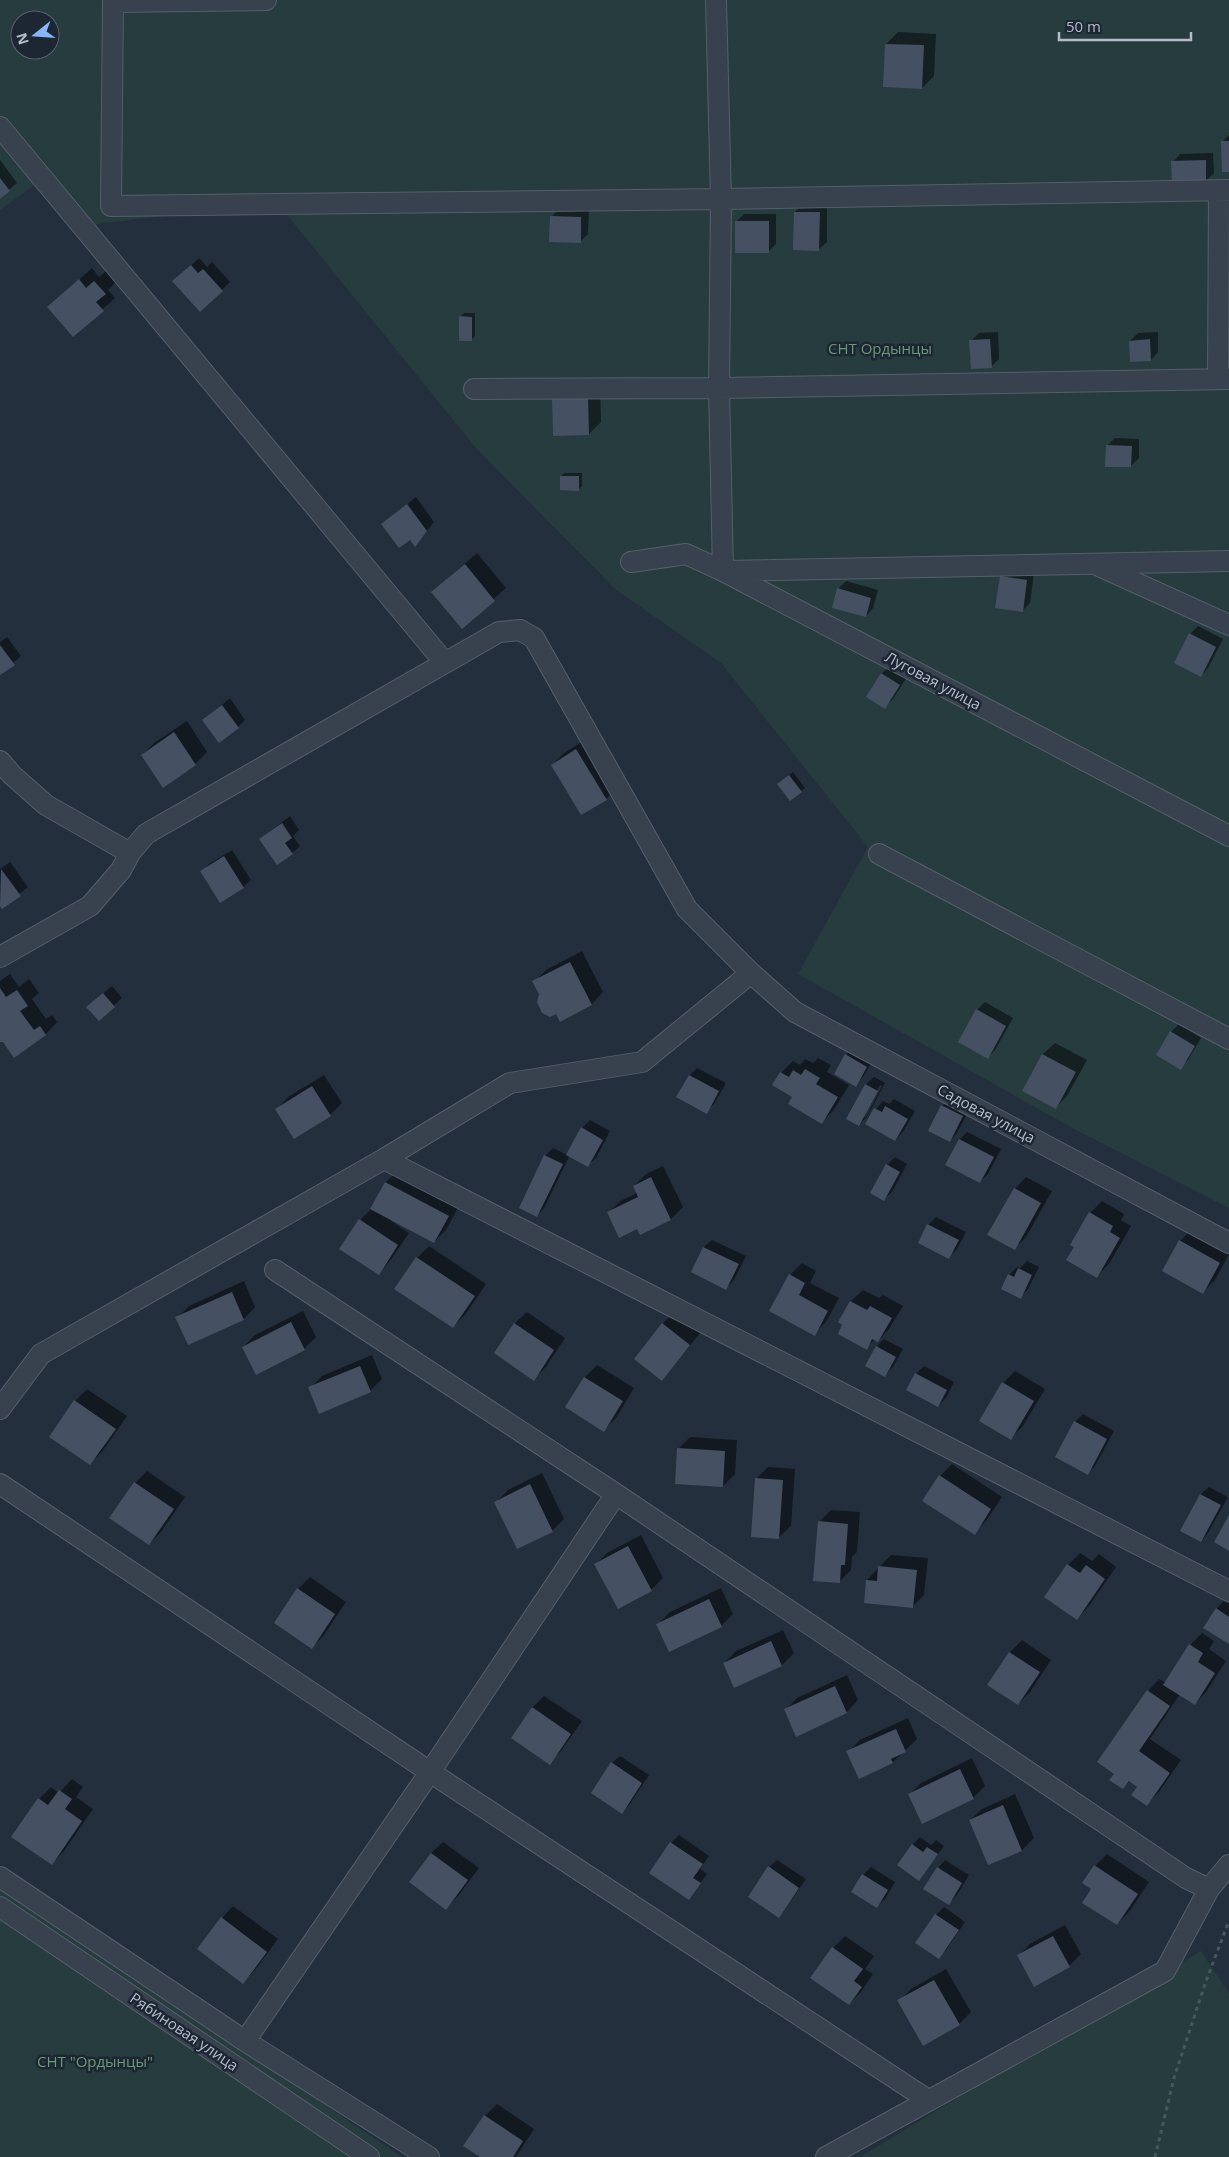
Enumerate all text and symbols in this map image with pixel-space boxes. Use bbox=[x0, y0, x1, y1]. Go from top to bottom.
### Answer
north arrow bbox=[10, 10, 60, 60]
scale bar bbox=[1059, 10, 1192, 42]
text: 50 m bbox=[1066, 16, 1101, 36]
text: N bbox=[11, 31, 33, 47]
park label: СНТ Ордынцы bbox=[828, 338, 932, 358]
street label: Луговая улица bbox=[882, 646, 985, 714]
street label: Садовая улица bbox=[934, 1079, 1039, 1147]
street label: Рябиновая улица bbox=[126, 1987, 243, 2075]
park label: СНТ "Ордынцы" bbox=[37, 2051, 153, 2071]

